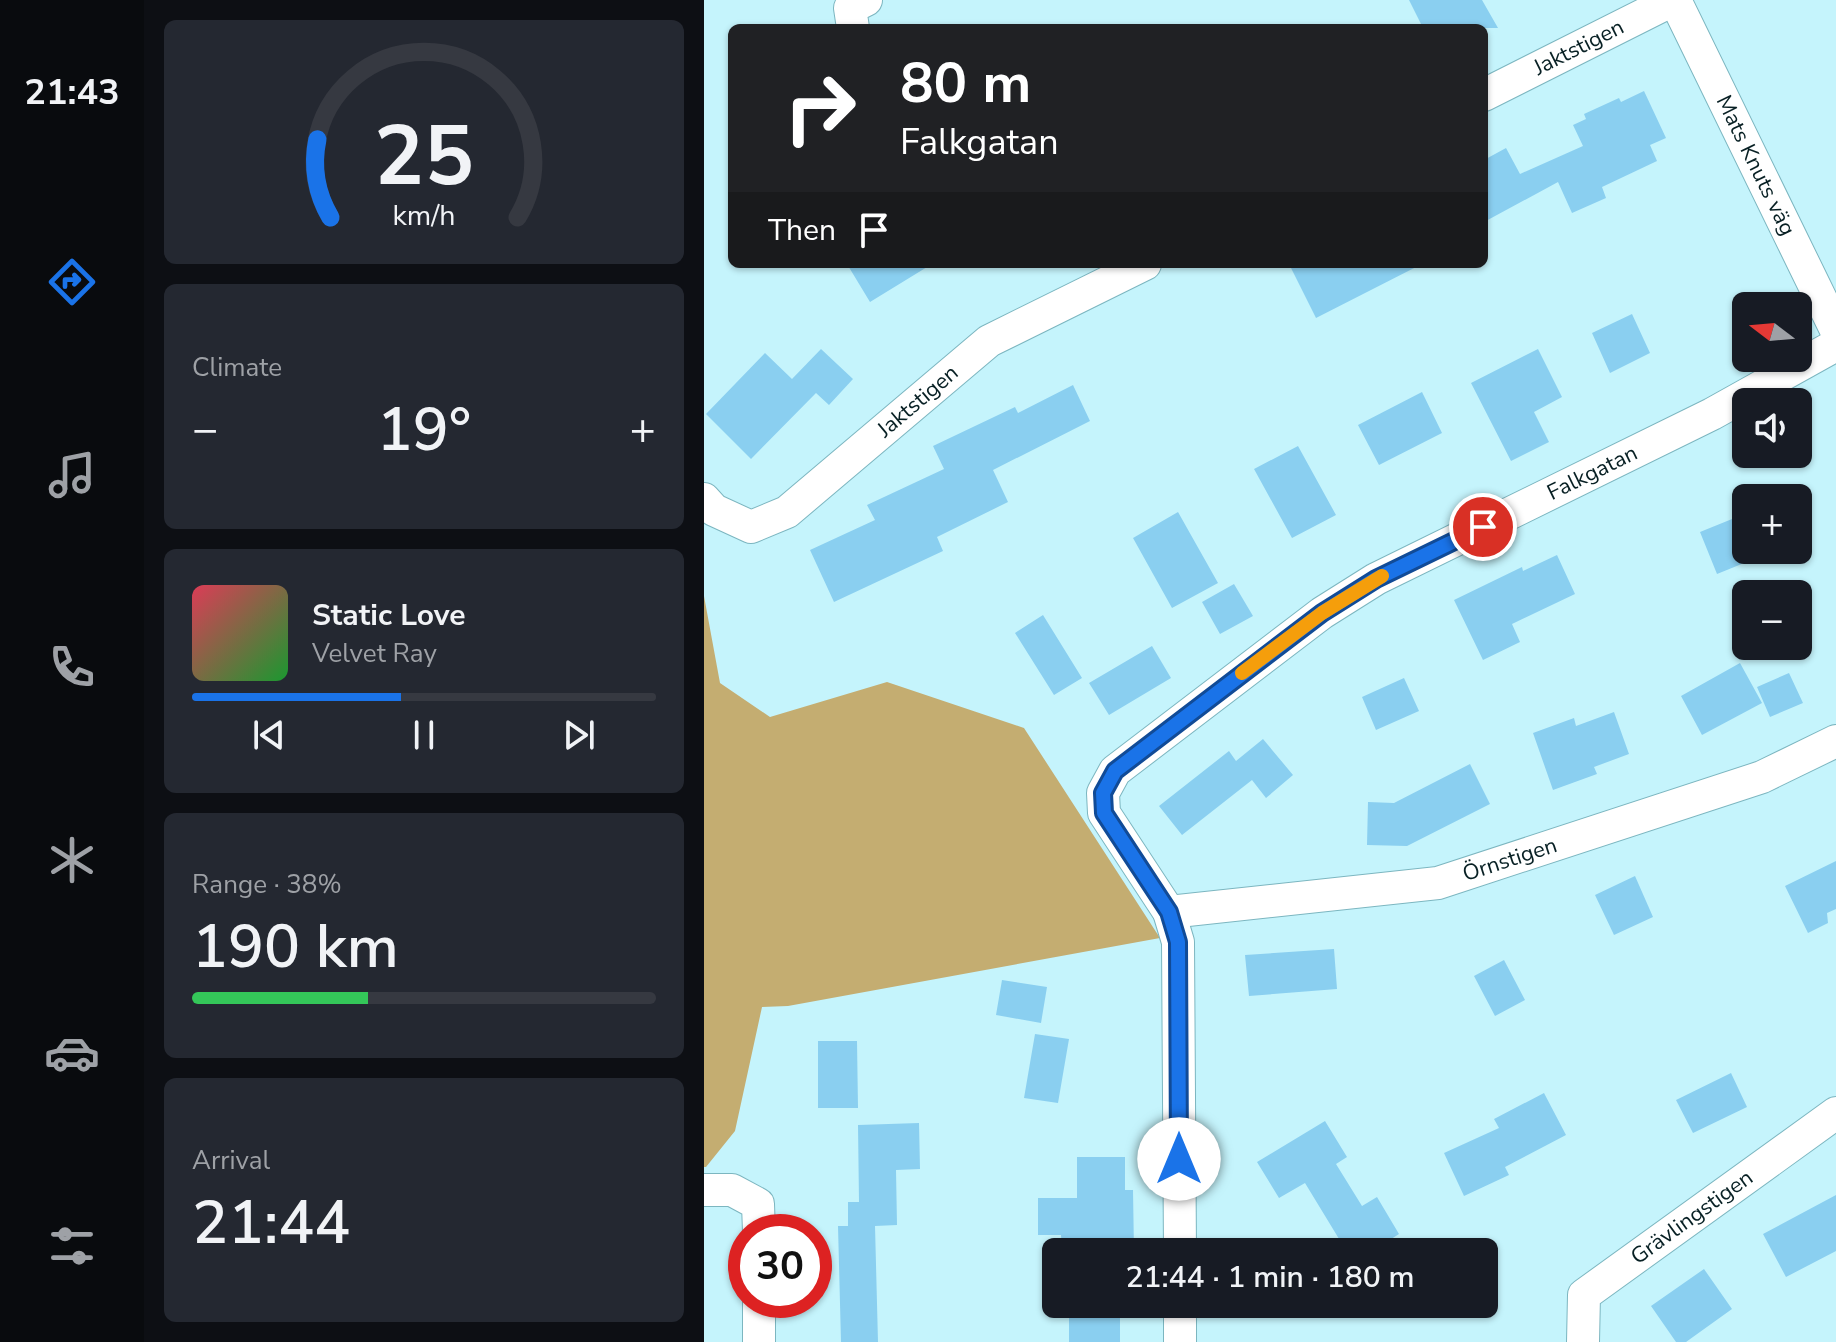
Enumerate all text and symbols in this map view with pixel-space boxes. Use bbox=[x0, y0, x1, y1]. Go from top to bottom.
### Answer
street label: Jaktstigen bbox=[1527, 12, 1629, 83]
text: 80 m bbox=[900, 45, 1031, 122]
icon: right bbox=[768, 56, 872, 160]
text: 21:43 bbox=[24, 68, 120, 117]
street label: Mats Knuts väg bbox=[1709, 90, 1803, 241]
text: 25 bbox=[374, 100, 474, 213]
text: Falkgatan bbox=[900, 118, 1059, 167]
text: km/h bbox=[393, 196, 455, 235]
icon: arrive bbox=[852, 208, 896, 252]
text: Then bbox=[768, 210, 836, 251]
icon: directions bbox=[44, 254, 100, 310]
north arrow bbox=[1732, 292, 1812, 372]
map controls bbox=[1732, 292, 1812, 660]
text: Climate bbox=[192, 350, 282, 385]
street label: Jaktstigen bbox=[870, 358, 965, 445]
button: sound bbox=[1732, 388, 1812, 468]
text: 19° bbox=[377, 389, 471, 471]
text: − bbox=[192, 400, 218, 460]
text: + bbox=[630, 400, 656, 460]
street label: Falkgatan bbox=[1542, 438, 1642, 508]
icon: music bbox=[44, 447, 100, 503]
button: + bbox=[1732, 484, 1812, 564]
pin bbox=[1449, 493, 1517, 561]
icon: arrive bbox=[1461, 505, 1505, 549]
button: − bbox=[1732, 580, 1812, 660]
text: Static Love bbox=[312, 595, 466, 636]
text: Velvet Ray bbox=[312, 636, 437, 671]
icon: phone bbox=[44, 639, 100, 695]
icon: previous bbox=[247, 713, 291, 757]
icon: pause bbox=[402, 713, 446, 757]
icon: next bbox=[557, 713, 601, 757]
street label: Örnstigen bbox=[1459, 830, 1561, 889]
icon: climate bbox=[44, 832, 100, 888]
text: Range · 38% bbox=[192, 867, 342, 902]
text: 190 km bbox=[192, 906, 399, 988]
icon: car bbox=[44, 1025, 100, 1081]
position arrow bbox=[1137, 1117, 1221, 1201]
text: Arrival bbox=[192, 1143, 270, 1178]
street label: Grävlingstigen bbox=[1625, 1163, 1759, 1271]
text: 21:44 bbox=[192, 1182, 350, 1264]
speed limit sign: 30 bbox=[728, 1214, 832, 1318]
icon: filters bbox=[44, 1218, 100, 1274]
text: 21:44 · 1 min · 180 m bbox=[1125, 1257, 1415, 1298]

